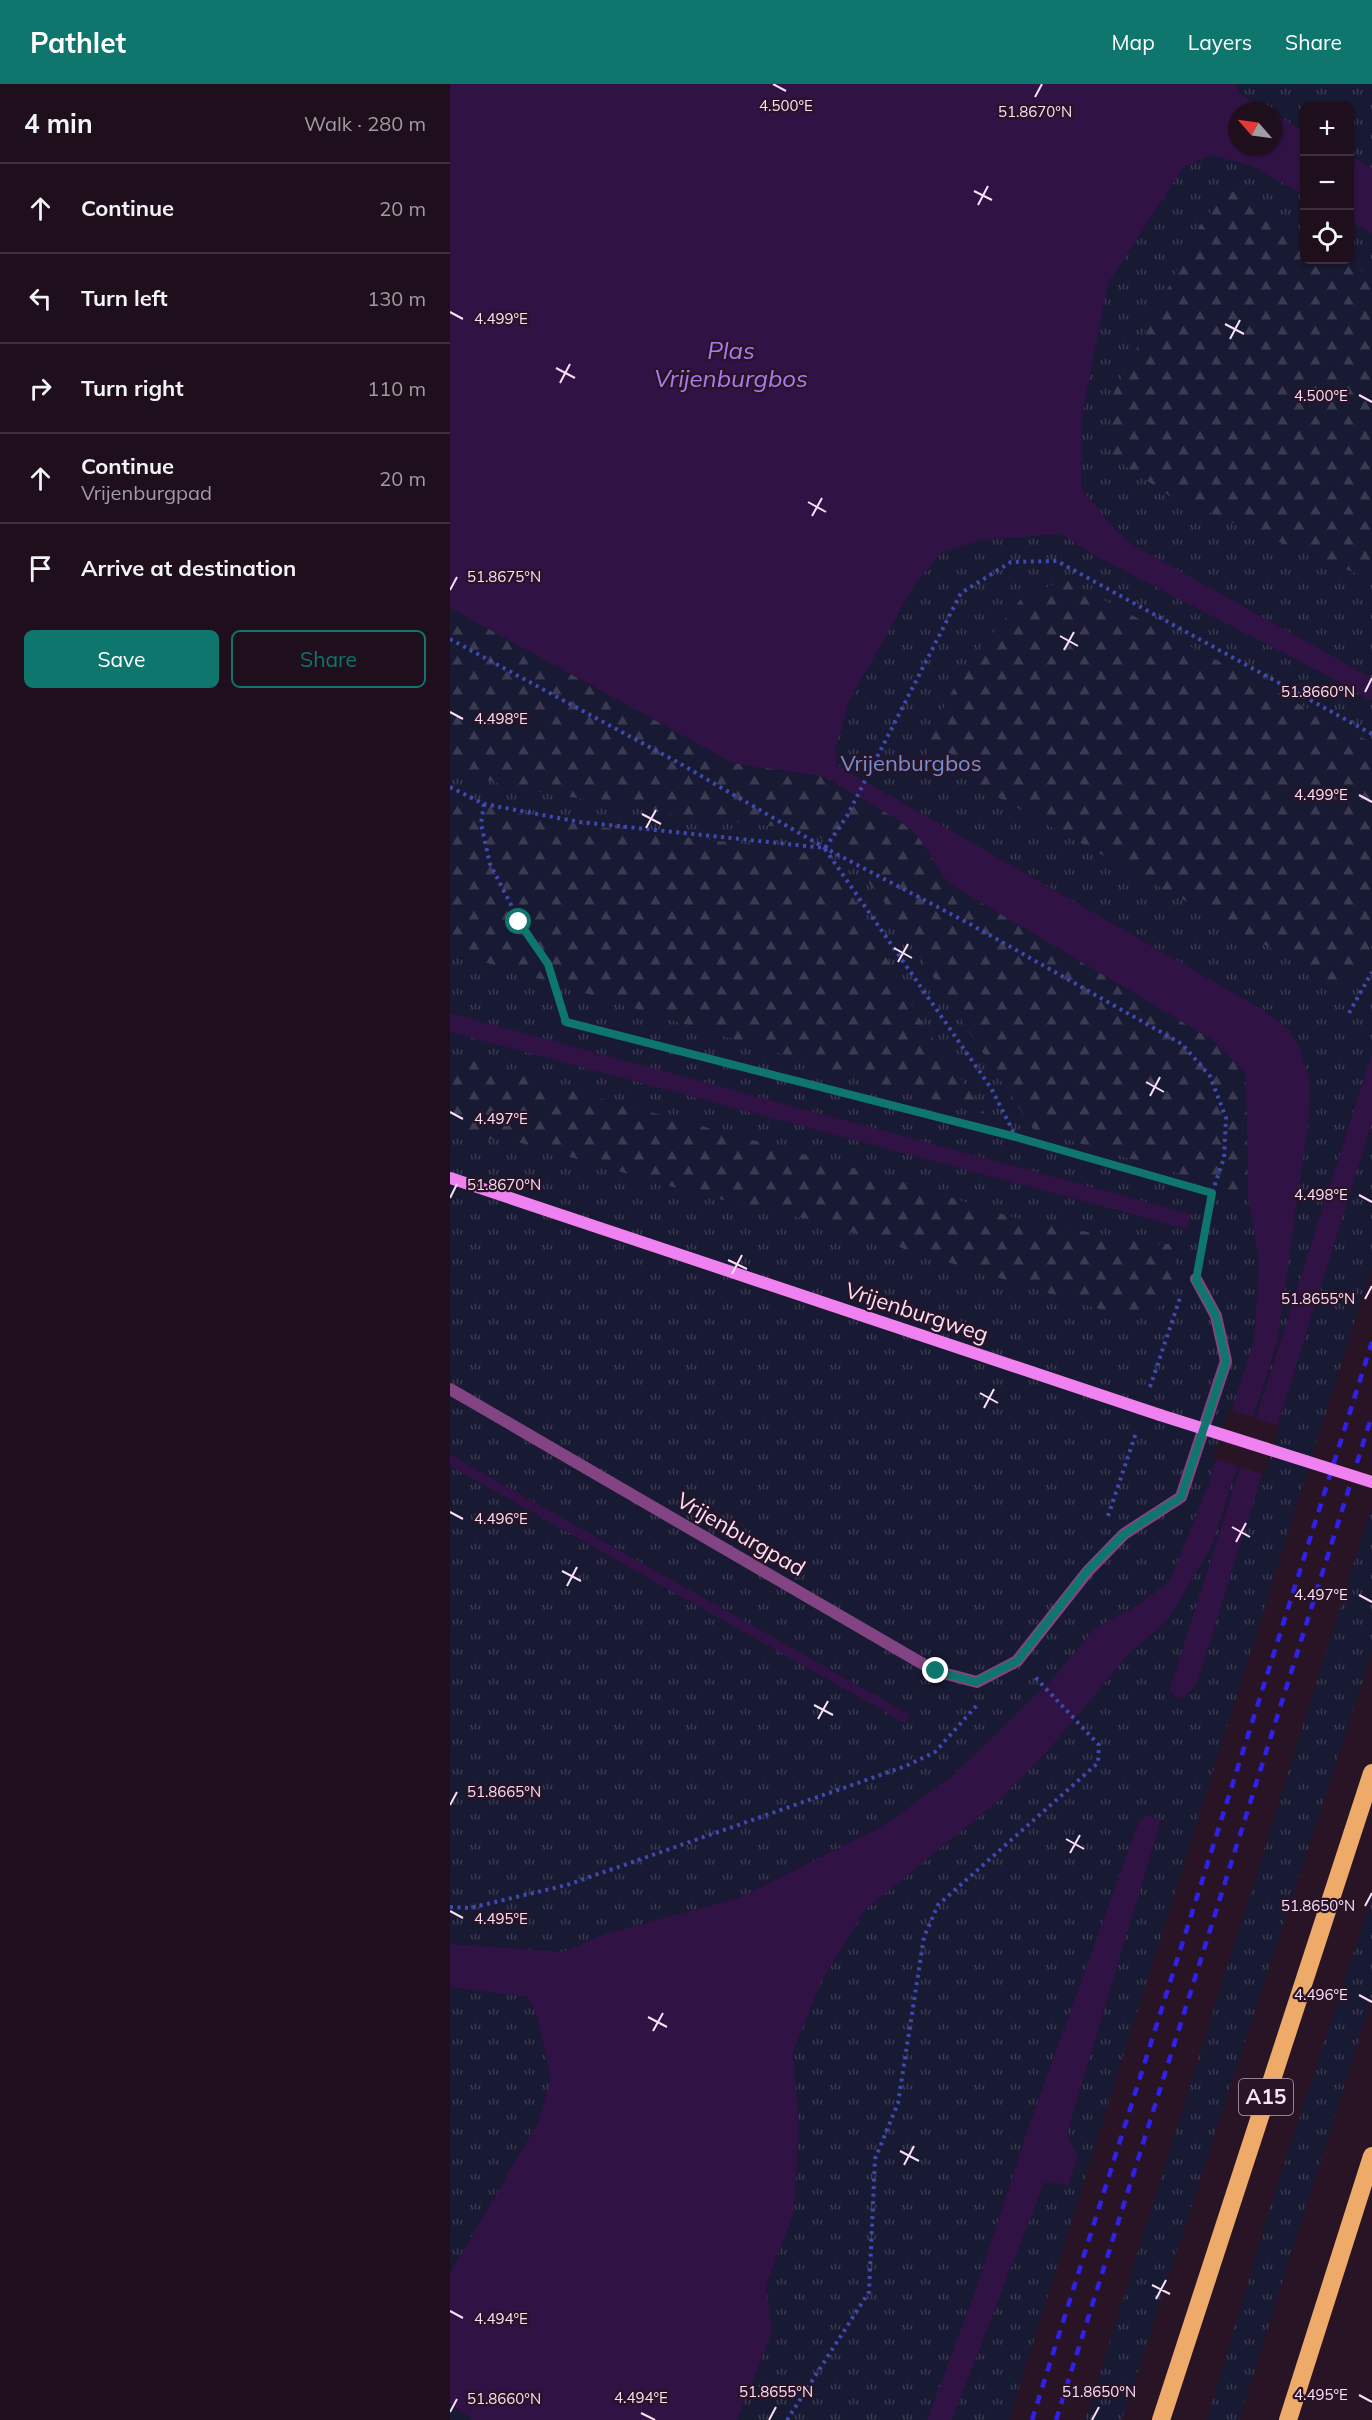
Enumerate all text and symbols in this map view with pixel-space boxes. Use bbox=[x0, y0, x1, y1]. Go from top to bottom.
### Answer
text: Pathlet bbox=[30, 25, 126, 60]
text: Map bbox=[1112, 29, 1155, 55]
text: Layers bbox=[1188, 29, 1252, 55]
text: Share bbox=[1285, 29, 1342, 55]
text: 4.500°E bbox=[759, 96, 813, 115]
text: 51.8670°N bbox=[998, 102, 1072, 121]
north arrow bbox=[1228, 102, 1282, 156]
map controls bbox=[1300, 102, 1354, 264]
button: + bbox=[1300, 102, 1354, 156]
text: 4 min bbox=[24, 107, 93, 140]
text: Walk · 280 m bbox=[304, 111, 426, 136]
button: − bbox=[1300, 156, 1354, 210]
icon: ahead bbox=[24, 192, 57, 225]
text: Continue bbox=[81, 194, 174, 222]
text: 20 m bbox=[379, 196, 426, 221]
button: locate bbox=[1300, 210, 1354, 264]
icon: left bbox=[24, 282, 57, 315]
text: Turn left bbox=[81, 284, 168, 312]
text: 130 m bbox=[367, 286, 426, 311]
text: 4.499°E bbox=[474, 309, 528, 328]
water label: Plas Vrijenburgbos bbox=[654, 335, 808, 393]
icon: right bbox=[24, 372, 57, 405]
text: Turn right bbox=[81, 374, 184, 402]
text: 110 m bbox=[367, 376, 426, 401]
text: 4.500°E bbox=[1294, 386, 1348, 405]
text: Continue bbox=[81, 452, 174, 480]
icon: ahead bbox=[24, 462, 57, 495]
text: 20 m bbox=[379, 466, 426, 491]
text: Vrijenburgpad bbox=[81, 480, 212, 505]
icon: arrive bbox=[24, 552, 57, 585]
text: Arrive at destination bbox=[81, 554, 296, 582]
text: 51.8675°N bbox=[467, 567, 541, 586]
button: Save bbox=[24, 630, 219, 688]
button: Share bbox=[231, 630, 426, 688]
text: 51.8660°N bbox=[1281, 682, 1355, 701]
text: 4.498°E bbox=[474, 709, 528, 728]
park label: Vrijenburgbos bbox=[840, 749, 982, 777]
text: 4.499°E bbox=[1294, 785, 1348, 804]
route start bbox=[505, 908, 531, 934]
text: 4.497°E bbox=[474, 1109, 528, 1128]
text: 51.8670°N bbox=[467, 1175, 541, 1194]
text: 4.498°E bbox=[1294, 1185, 1348, 1204]
street label: Vrijenburgweg bbox=[842, 1276, 992, 1348]
text: 51.8655°N bbox=[1281, 1289, 1355, 1308]
street label: Vrijenburgpad bbox=[672, 1486, 810, 1582]
text: 4.496°E bbox=[474, 1509, 528, 1528]
text: 4.497°E bbox=[1294, 1585, 1348, 1604]
route end bbox=[922, 1657, 948, 1683]
text: 51.8665°N bbox=[467, 1782, 541, 1801]
text: 51.8650°N bbox=[1281, 1896, 1355, 1915]
text: 4.495°E bbox=[474, 1909, 528, 1928]
text: 4.496°E bbox=[1294, 1985, 1348, 2004]
road number: A15 bbox=[1239, 2079, 1293, 2115]
text: 4.494°E bbox=[474, 2309, 528, 2328]
text: 51.8655°N bbox=[739, 2382, 813, 2401]
text: 51.8650°N bbox=[1062, 2382, 1136, 2401]
text: 4.495°E bbox=[1294, 2385, 1348, 2404]
text: 4.494°E bbox=[614, 2388, 668, 2407]
text: 51.8660°N bbox=[467, 2389, 541, 2408]

